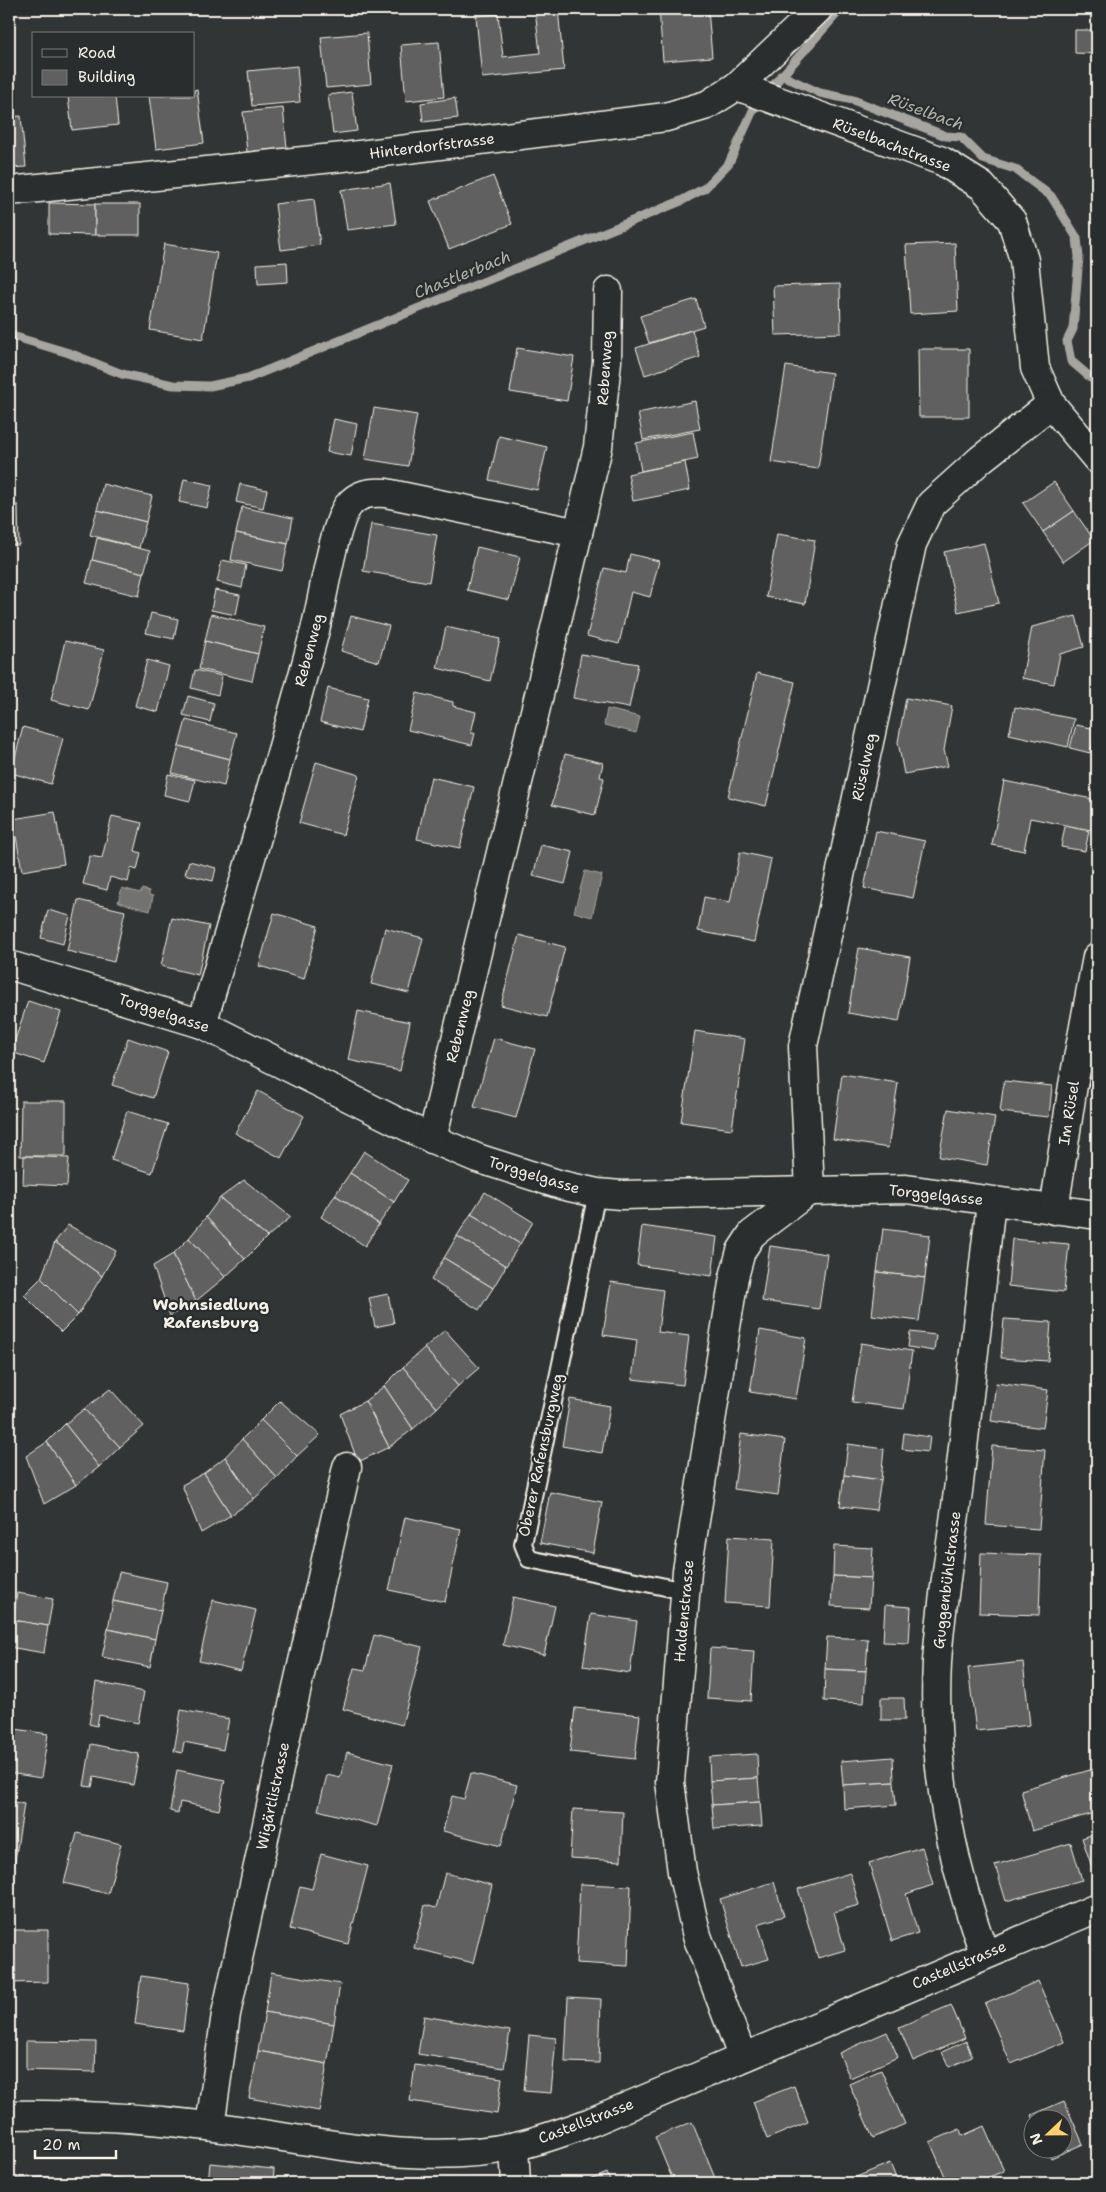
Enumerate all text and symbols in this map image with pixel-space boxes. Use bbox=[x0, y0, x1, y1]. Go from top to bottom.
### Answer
legend bbox=[32, 32, 195, 98]
text: Road bbox=[78, 43, 116, 63]
text: Building bbox=[78, 67, 135, 87]
water label: Rüselbach bbox=[885, 88, 967, 135]
street label: Rüselbachstrasse bbox=[830, 113, 954, 177]
street label: Hinterdorfstrasse bbox=[368, 128, 496, 164]
water label: Chastlerbach bbox=[411, 246, 514, 303]
street label: Rebenweg bbox=[592, 330, 618, 406]
street label: Rebenweg bbox=[290, 611, 328, 689]
street label: Rüselweg bbox=[847, 731, 881, 803]
street label: Rebenweg bbox=[441, 987, 479, 1065]
street label: Torggelgasse bbox=[116, 989, 212, 1037]
street label: Im Rüsel bbox=[1054, 1079, 1084, 1147]
street label: Torggelgasse bbox=[486, 1152, 582, 1198]
street label: Torggelgasse bbox=[888, 1180, 984, 1210]
district label: Wohnsiedlung Rafensburg bbox=[153, 1294, 269, 1333]
street label: Oberer Rafensburgweg bbox=[514, 1372, 568, 1538]
street label: Guggenbühlstrasse bbox=[929, 1510, 965, 1650]
street label: Haldenstrasse bbox=[670, 1559, 698, 1663]
street label: Wigärtlistrasse bbox=[252, 1740, 294, 1852]
street label: Castellstrasse bbox=[909, 1936, 1009, 1994]
street label: Castellstrasse bbox=[535, 2094, 637, 2148]
north arrow bbox=[1024, 2110, 1074, 2160]
scale bar bbox=[35, 2127, 116, 2159]
text: N bbox=[1026, 2130, 1046, 2147]
text: 20 m bbox=[42, 2135, 81, 2155]

